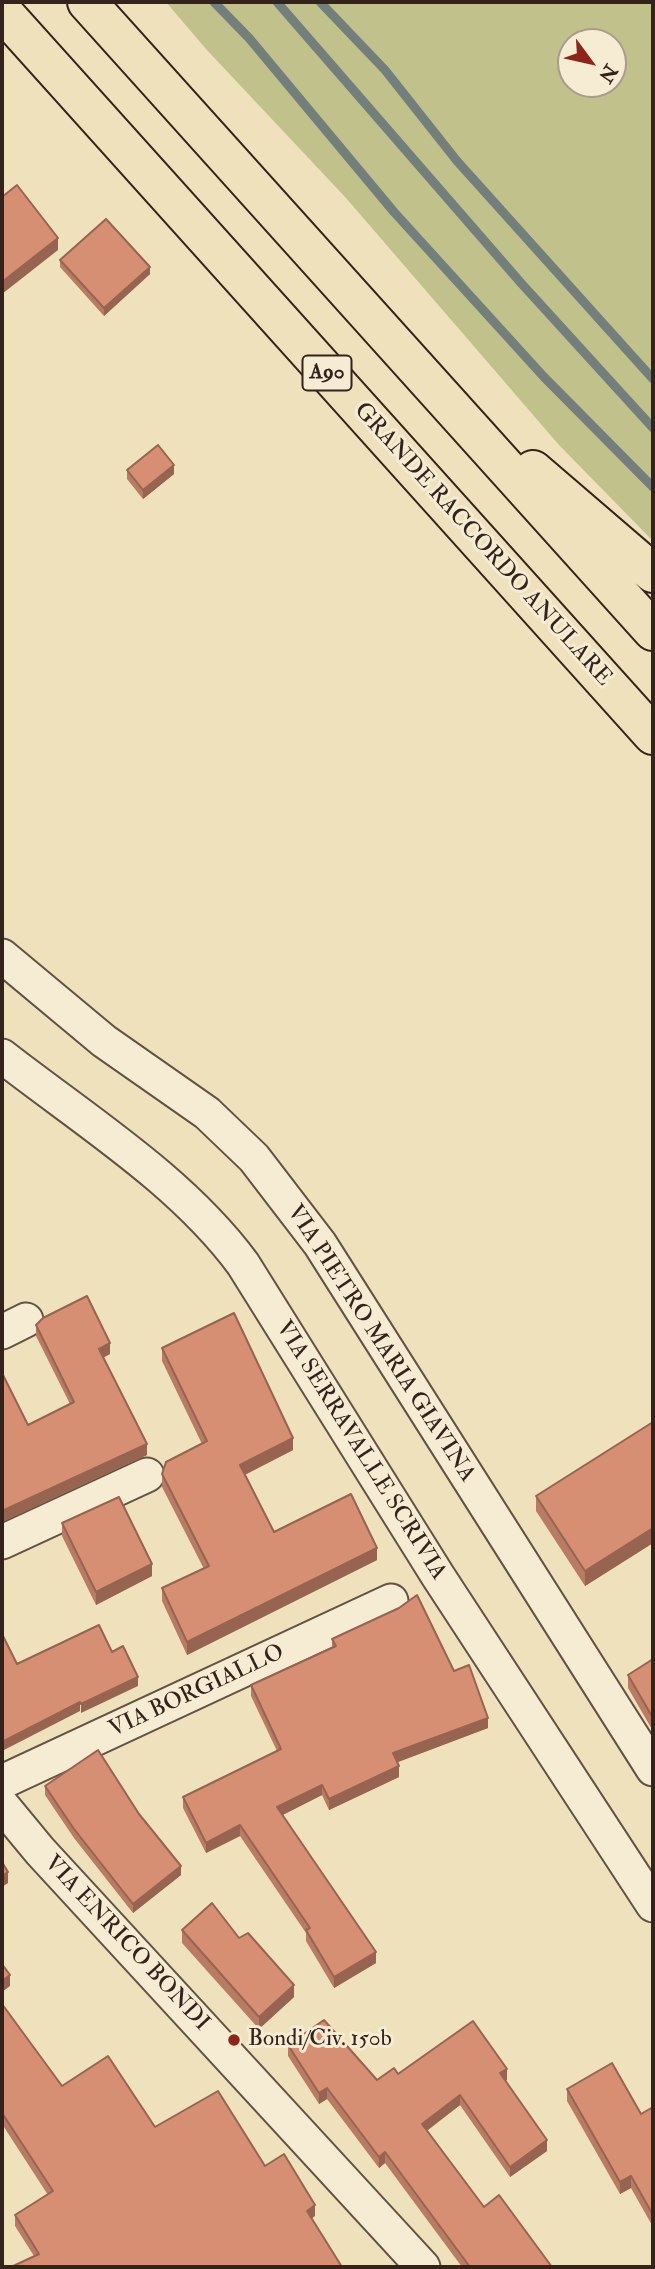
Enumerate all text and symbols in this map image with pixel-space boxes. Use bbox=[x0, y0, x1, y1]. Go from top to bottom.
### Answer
north arrow bbox=[557, 28, 627, 98]
text: N bbox=[593, 60, 623, 87]
road number: A90 bbox=[302, 356, 352, 390]
street label: GRANDE RACCORDO ANULARE bbox=[347, 398, 617, 692]
street label: VIA PIETRO MARIA GIAVINA bbox=[280, 1200, 480, 1488]
street label: VIA SERRAVALLE SCRIVIA bbox=[269, 1316, 451, 1586]
street label: VIA BORGIALLO bbox=[105, 1639, 289, 1745]
street label: VIA ENRICO BONDI bbox=[38, 1851, 214, 2037]
place label: Bondi/Civ. 150b bbox=[248, 2026, 392, 2054]
marker: Bondi/Civ. 150b bbox=[226, 2032, 242, 2048]

